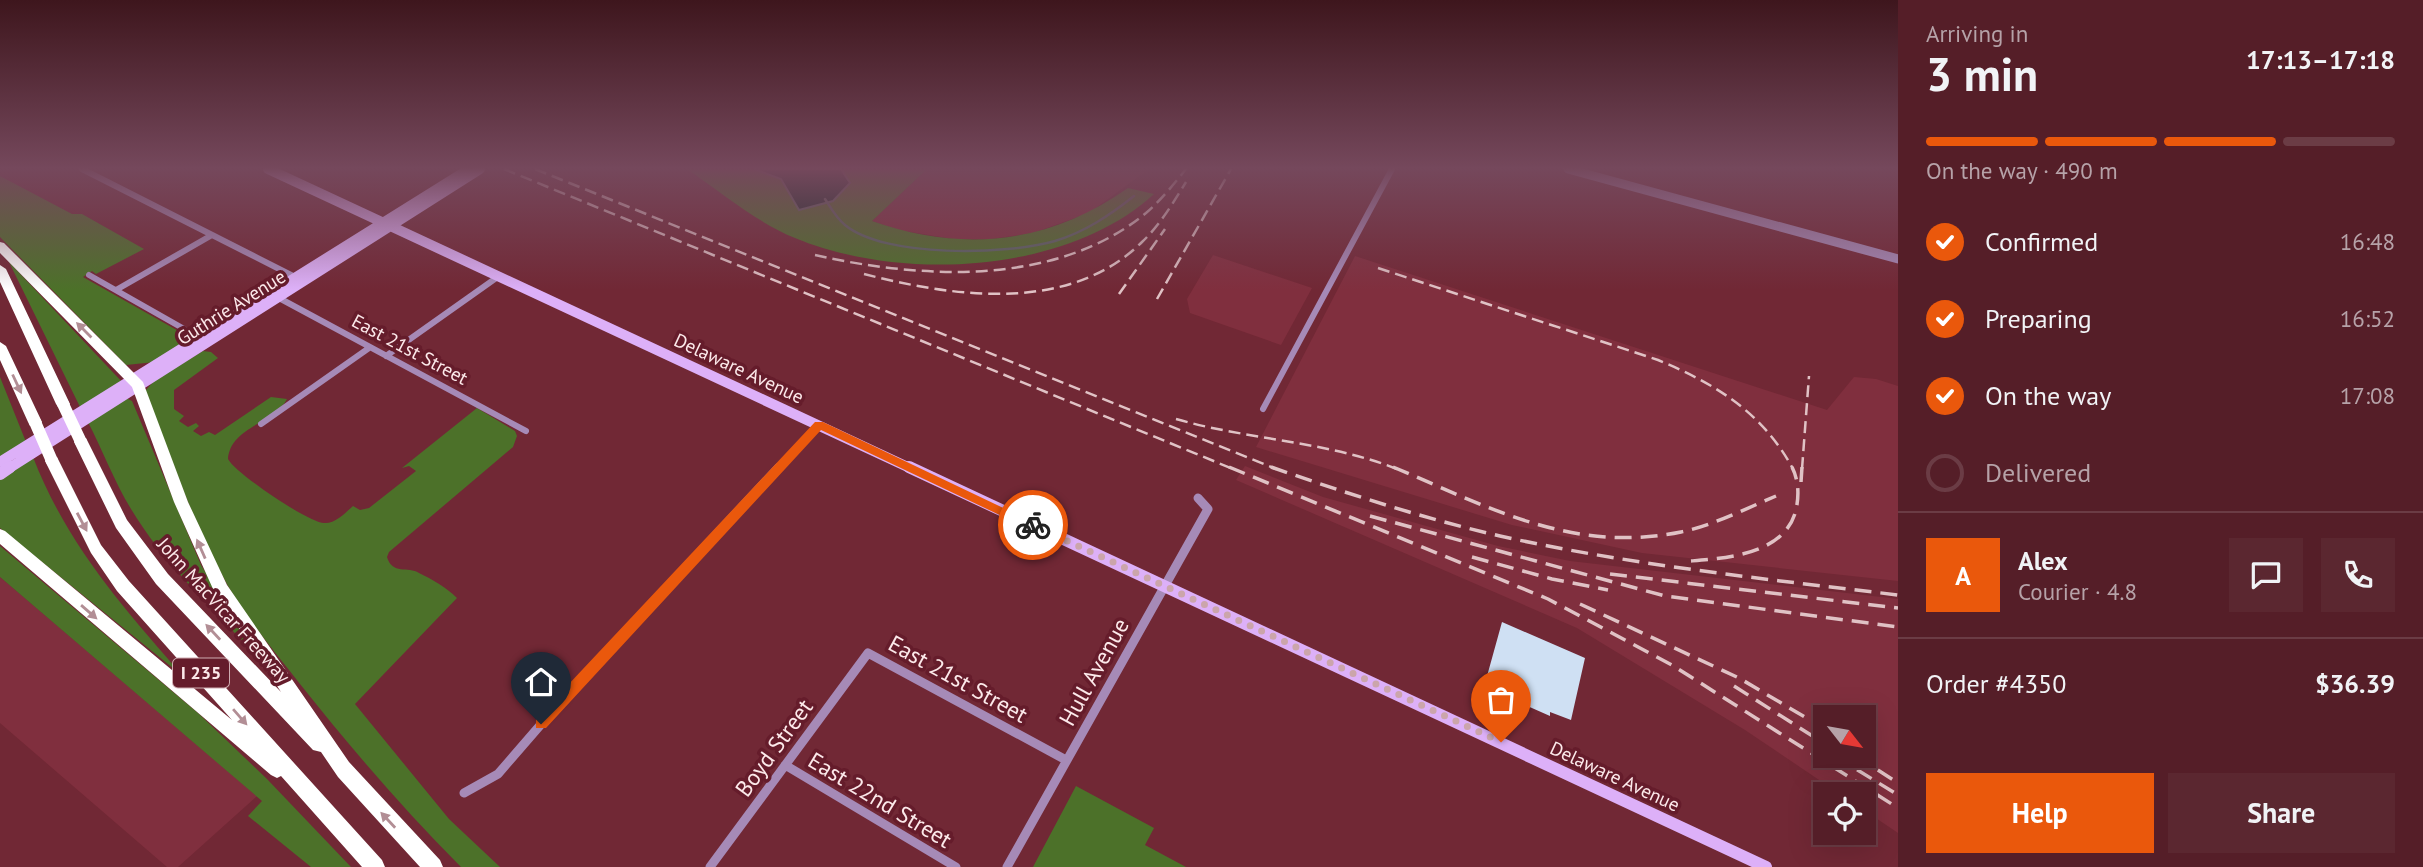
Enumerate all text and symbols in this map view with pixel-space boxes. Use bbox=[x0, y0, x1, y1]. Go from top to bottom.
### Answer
text: Arriving in bbox=[1926, 19, 2028, 48]
text: 17:13–17:18 bbox=[2246, 43, 2395, 76]
text: 3 min bbox=[1926, 44, 2038, 104]
text: On the way · 490 m bbox=[1926, 156, 2118, 185]
icon: check bbox=[1926, 223, 1964, 261]
text: Confirmed bbox=[1985, 225, 2098, 258]
text: 16:48 bbox=[2340, 227, 2395, 256]
street label: Guthrie Avenue bbox=[172, 264, 290, 350]
icon: check bbox=[1926, 300, 1964, 338]
text: Preparing bbox=[1985, 302, 2092, 335]
text: 16:52 bbox=[2340, 304, 2395, 333]
street label: East 21st Street bbox=[348, 308, 473, 390]
one-way arrow bbox=[76, 322, 93, 339]
street label: Delaware Avenue bbox=[670, 327, 808, 409]
one-way arrow bbox=[11, 374, 23, 394]
icon: check bbox=[1926, 377, 1964, 415]
text: On the way bbox=[1985, 379, 2111, 412]
text: 17:08 bbox=[2340, 381, 2395, 410]
text: Delivered bbox=[1985, 456, 2091, 489]
courier bbox=[998, 490, 1068, 560]
icon: bike bbox=[1014, 506, 1052, 544]
one-way arrow bbox=[76, 512, 88, 532]
street label: John MacVicar Freeway bbox=[152, 532, 296, 688]
button: chat bbox=[2229, 538, 2303, 612]
button: phone bbox=[2321, 538, 2395, 612]
one-way arrow bbox=[195, 539, 207, 559]
text: Alex bbox=[2018, 544, 2068, 577]
text: A bbox=[1955, 559, 1971, 592]
text: Courier · 4.8 bbox=[2018, 577, 2137, 606]
one-way arrow bbox=[80, 604, 98, 620]
street label: Hull Avenue bbox=[1052, 613, 1135, 731]
one-way arrow bbox=[205, 624, 222, 641]
street label: East 21st Street bbox=[884, 628, 1033, 729]
pin bbox=[511, 652, 571, 724]
road number: I 235 bbox=[173, 658, 229, 688]
icon: home bbox=[522, 663, 560, 701]
text: Order #4350 bbox=[1926, 667, 2066, 700]
text: $36.39 bbox=[2315, 667, 2395, 700]
pin bbox=[1471, 670, 1531, 742]
icon: bag bbox=[1482, 681, 1520, 719]
street label: Boyd Street bbox=[729, 693, 819, 802]
north arrow bbox=[1813, 705, 1876, 768]
map controls bbox=[1813, 705, 1876, 845]
one-way arrow bbox=[232, 709, 247, 726]
street label: Delaware Avenue bbox=[1546, 735, 1684, 817]
street label: East 22nd Street bbox=[803, 745, 957, 854]
button: Help bbox=[1926, 773, 2154, 853]
button: Share bbox=[2168, 773, 2395, 853]
button: locate bbox=[1813, 782, 1876, 845]
one-way arrow bbox=[380, 812, 396, 829]

